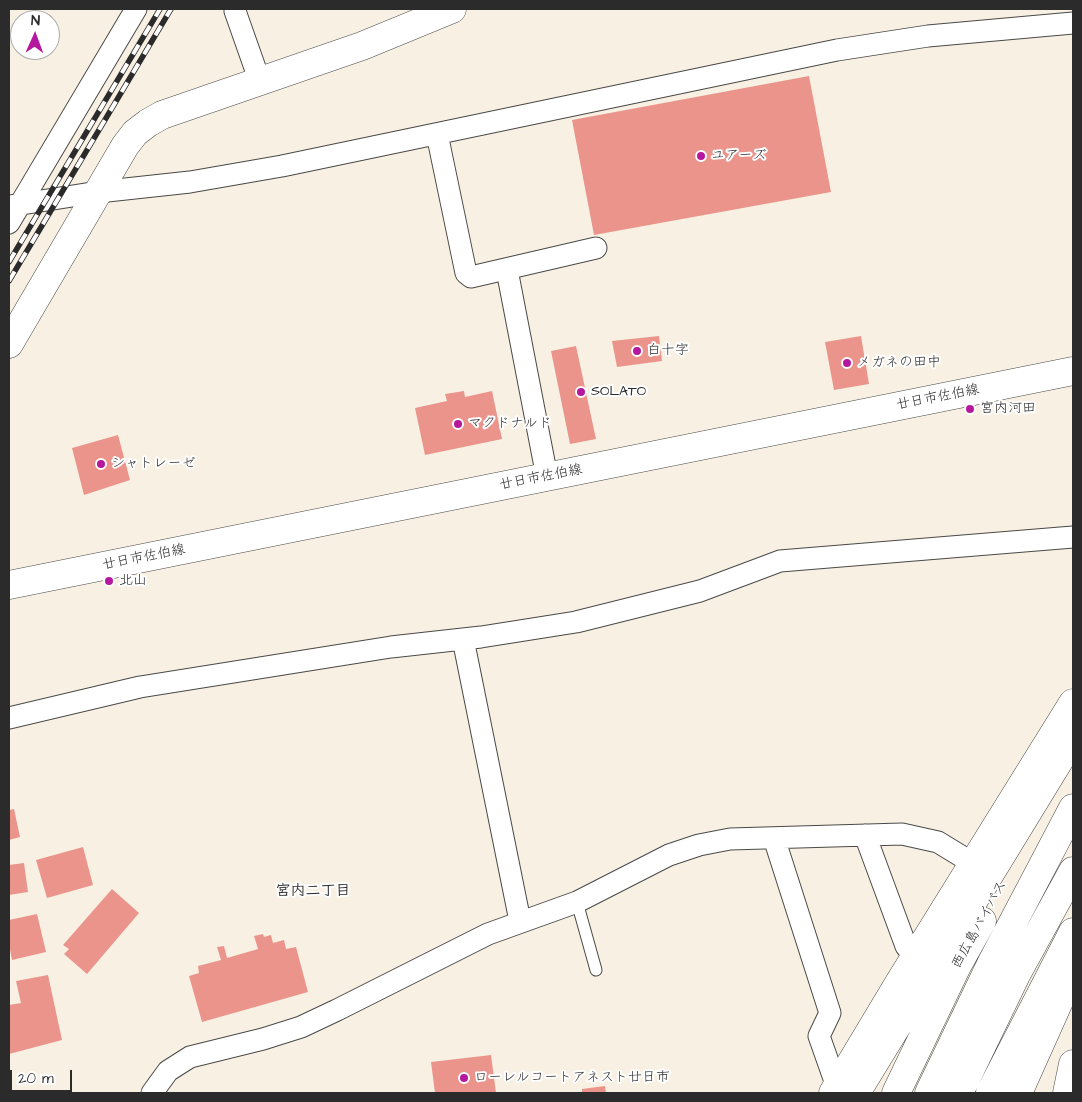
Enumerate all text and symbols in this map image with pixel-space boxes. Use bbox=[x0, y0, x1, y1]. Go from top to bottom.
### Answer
north arrow bbox=[10, 10, 60, 60]
text: N bbox=[31, 11, 40, 31]
place label: ユアーズ bbox=[711, 148, 766, 164]
marker: ユアーズ bbox=[695, 150, 707, 162]
place label: 白十字 bbox=[647, 343, 689, 359]
marker: 白十字 bbox=[631, 345, 643, 357]
place label: メガネの田中 bbox=[857, 355, 941, 371]
marker: メガネの田中 bbox=[841, 357, 853, 369]
street label: 廿日市佐伯線 bbox=[895, 382, 981, 414]
place label: SOLATO bbox=[591, 384, 646, 400]
marker: SOLATO bbox=[575, 386, 587, 398]
place label: 宮内河田 bbox=[980, 401, 1036, 417]
marker: 宮内河田 bbox=[964, 403, 976, 415]
place label: マクドナルド bbox=[468, 416, 552, 432]
marker: マクドナルド bbox=[452, 418, 464, 430]
place label: シャトレーゼ bbox=[111, 456, 196, 472]
marker: シャトレーゼ bbox=[95, 458, 107, 470]
street label: 廿日市佐伯線 bbox=[498, 462, 584, 494]
street label: 廿日市佐伯線 bbox=[101, 542, 187, 574]
place label: 北山 bbox=[119, 573, 147, 589]
marker: 北山 bbox=[103, 575, 115, 587]
street label: 西広島バイパス bbox=[949, 878, 1011, 972]
district label: 宮内二丁目 bbox=[276, 883, 350, 901]
scale bar bbox=[12, 1060, 75, 1092]
text: 20 m bbox=[18, 1068, 54, 1089]
place label: ローレルコートアネスト廿日市 bbox=[474, 1070, 670, 1086]
marker: ローレルコートアネスト廿日市 bbox=[458, 1072, 470, 1084]

